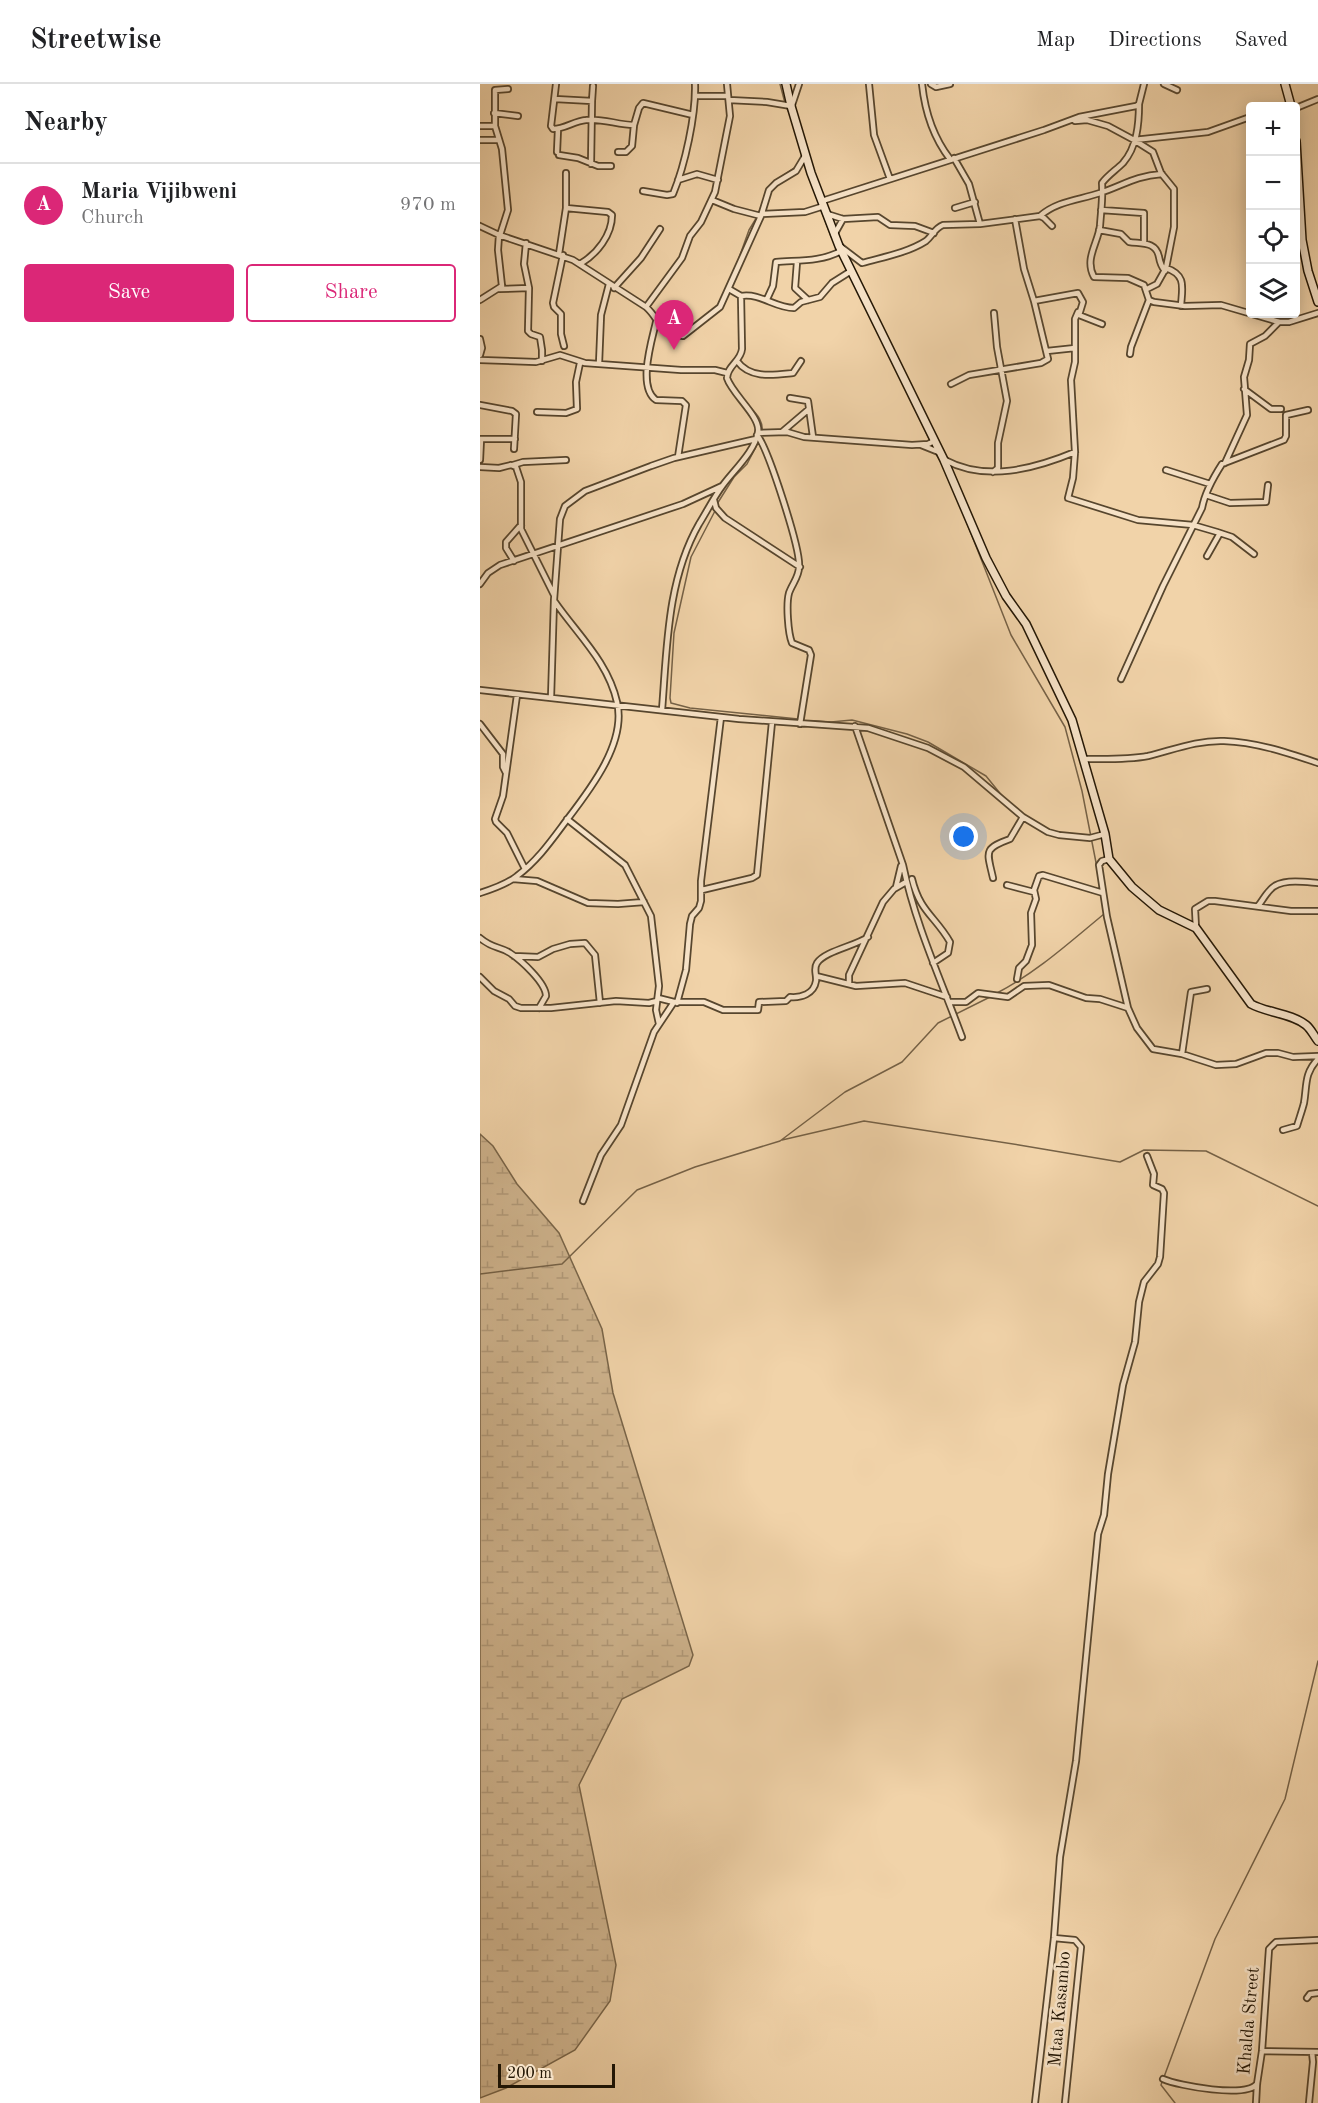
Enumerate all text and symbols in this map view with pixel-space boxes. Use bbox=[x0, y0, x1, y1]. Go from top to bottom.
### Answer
text: Streetwise bbox=[30, 27, 162, 55]
text: Map bbox=[1036, 30, 1075, 51]
text: Directions bbox=[1108, 30, 1202, 51]
text: Saved bbox=[1235, 30, 1288, 51]
map controls bbox=[1246, 102, 1300, 318]
button: + bbox=[1246, 102, 1300, 156]
text: Nearby bbox=[24, 110, 108, 136]
button: − bbox=[1246, 156, 1300, 210]
text: Maria Vijibweni bbox=[81, 181, 237, 203]
text: A bbox=[36, 195, 51, 215]
text: 970 m bbox=[400, 195, 456, 215]
text: Church bbox=[81, 208, 144, 228]
button: locate bbox=[1246, 210, 1300, 264]
button: Save bbox=[24, 264, 234, 322]
button: Share bbox=[246, 264, 456, 322]
button: layers bbox=[1246, 264, 1300, 318]
pin: A bbox=[654, 300, 694, 350]
your location bbox=[949, 822, 978, 851]
street label: Mtaa Kasambo bbox=[1046, 1950, 1074, 2067]
street label: Khalda Street bbox=[1235, 1966, 1263, 2076]
scale bar bbox=[498, 2061, 615, 2088]
text: 200 m bbox=[507, 2066, 552, 2082]

